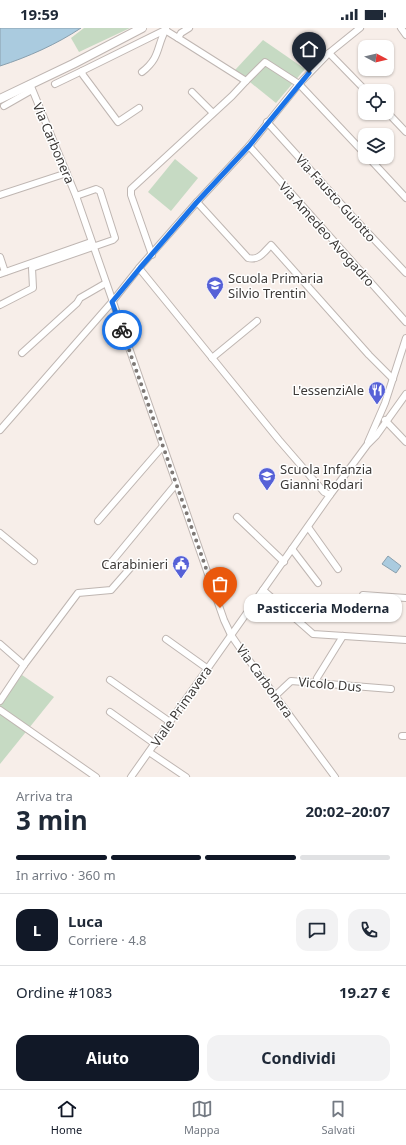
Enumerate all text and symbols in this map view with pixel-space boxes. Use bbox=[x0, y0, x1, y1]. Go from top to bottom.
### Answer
text: 19:59 bbox=[20, 4, 59, 24]
pin bbox=[292, 32, 326, 73]
icon: home bbox=[298, 38, 320, 60]
north arrow bbox=[358, 40, 394, 76]
map controls bbox=[358, 40, 394, 164]
button: locate bbox=[358, 84, 394, 120]
street label: Via Carbonera bbox=[29, 100, 79, 186]
button: layers bbox=[358, 128, 394, 164]
street label: Via Fausto Guiotto bbox=[292, 150, 380, 246]
street label: Via Amedeo Avogadro bbox=[275, 178, 379, 290]
place label: Scuola Primaria Silvio Trentin bbox=[228, 269, 323, 302]
school or university icon: Scuola Primaria Silvio Trentin bbox=[205, 275, 225, 300]
courier bbox=[102, 310, 142, 350]
icon: bike bbox=[111, 319, 133, 341]
restaurant icon: L'essenziAle bbox=[367, 380, 387, 405]
place label: L'essenziAle bbox=[292, 381, 364, 399]
place label: Scuola Infanzia Gianni Rodari bbox=[280, 460, 372, 493]
school or university icon: Scuola Infanzia Gianni Rodari bbox=[257, 466, 277, 491]
public building icon: Carabinieri bbox=[171, 554, 191, 579]
place label: Carabinieri bbox=[101, 555, 168, 573]
pin bbox=[203, 567, 237, 608]
icon: bag bbox=[209, 573, 231, 595]
callout: Pasticceria Moderna bbox=[244, 594, 402, 622]
text: Pasticceria Moderna bbox=[257, 599, 389, 617]
street label: Via Carbonera bbox=[232, 641, 298, 721]
street label: Viale Primavera bbox=[146, 662, 216, 750]
street label: Vicolo Dus bbox=[298, 672, 362, 696]
text: Arriva tra bbox=[16, 787, 73, 805]
text: 20:02–20:07 bbox=[305, 801, 390, 821]
text: 3 min bbox=[16, 802, 88, 838]
text: In arrivo · 360 m bbox=[16, 866, 116, 884]
button: chat bbox=[296, 909, 338, 951]
button: phone bbox=[348, 909, 390, 951]
text: Luca bbox=[68, 911, 103, 931]
text: L bbox=[33, 920, 41, 940]
text: Corriere · 4.8 bbox=[68, 931, 147, 949]
text: Ordine #1083 bbox=[16, 982, 112, 1002]
text: 19.27 € bbox=[339, 982, 390, 1002]
button: Aiuto bbox=[16, 1035, 199, 1081]
button: Condividi bbox=[207, 1035, 390, 1081]
tab: Home bbox=[51, 1098, 82, 1137]
tab: Mappa bbox=[184, 1098, 220, 1137]
tab: Salvati bbox=[321, 1098, 355, 1137]

